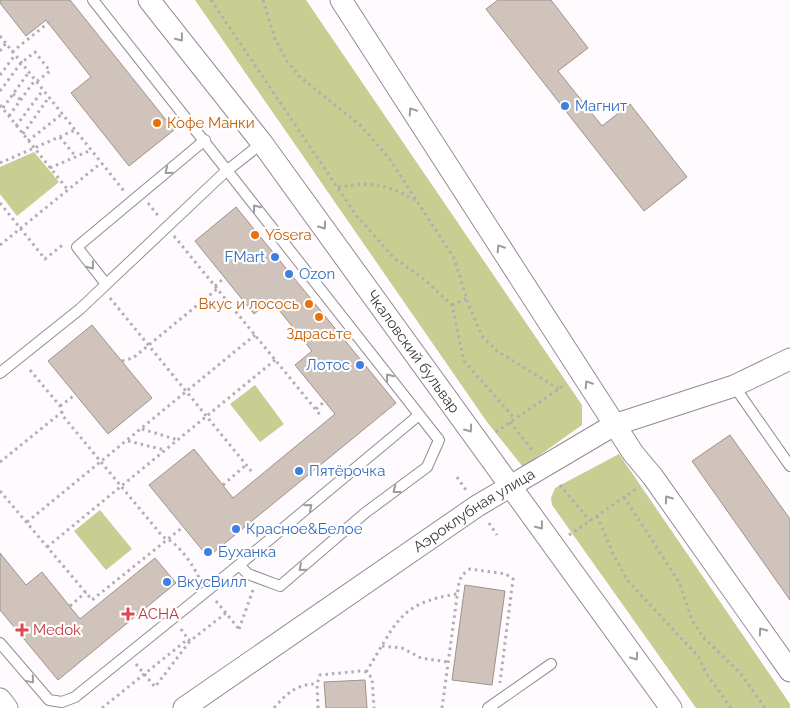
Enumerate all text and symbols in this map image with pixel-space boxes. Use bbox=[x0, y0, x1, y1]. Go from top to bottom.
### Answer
one-way arrow bbox=[174, 32, 182, 41]
place label: Магнит bbox=[575, 97, 627, 115]
marker: Магнит bbox=[559, 100, 571, 112]
one-way arrow bbox=[409, 107, 418, 117]
place label: Кофе Манки bbox=[167, 114, 255, 132]
marker: Кофе Манки bbox=[151, 117, 163, 129]
one-way arrow bbox=[164, 165, 173, 174]
one-way arrow bbox=[254, 205, 262, 214]
one-way arrow bbox=[317, 220, 326, 230]
place label: Yōsera bbox=[265, 226, 312, 244]
marker: Yōsera bbox=[249, 229, 261, 241]
one-way arrow bbox=[497, 244, 506, 253]
place label: FMart bbox=[225, 248, 265, 266]
marker: FMart bbox=[269, 251, 281, 263]
one-way arrow bbox=[86, 260, 95, 269]
place label: Ozon bbox=[299, 265, 335, 283]
marker: Ozon bbox=[283, 268, 295, 280]
street label: Чкаловский бульвар bbox=[363, 287, 464, 417]
place label: Вкус и лосось bbox=[198, 295, 299, 313]
marker: Вкус и лосось bbox=[303, 298, 315, 310]
marker: Здрасьте bbox=[313, 311, 325, 323]
place label: Здрасьте bbox=[286, 325, 352, 343]
place label: Лотос bbox=[306, 356, 350, 374]
marker: Лотос bbox=[354, 359, 366, 371]
one-way arrow bbox=[386, 373, 395, 383]
one-way arrow bbox=[585, 381, 594, 390]
one-way arrow bbox=[463, 423, 472, 433]
place label: Пятёрочка bbox=[309, 462, 385, 480]
marker: Пятёрочка bbox=[293, 465, 305, 477]
street label: Аэроклубная улица bbox=[410, 465, 538, 556]
one-way arrow bbox=[392, 484, 402, 493]
one-way arrow bbox=[665, 495, 674, 504]
one-way arrow bbox=[303, 504, 312, 512]
place label: Красное&Белое bbox=[246, 520, 363, 538]
one-way arrow bbox=[534, 520, 543, 529]
marker: Красное&Белое bbox=[230, 523, 242, 535]
place label: Буханка bbox=[218, 543, 276, 561]
marker: Буханка bbox=[202, 546, 214, 558]
one-way arrow bbox=[299, 562, 308, 571]
place label: ВкусВилл bbox=[177, 573, 247, 591]
marker: ВкусВилл bbox=[161, 576, 173, 588]
place label: АСНА bbox=[138, 605, 179, 623]
marker: АСНА bbox=[122, 608, 134, 620]
place label: Medok bbox=[33, 621, 81, 639]
marker: Medok bbox=[15, 623, 29, 637]
one-way arrow bbox=[759, 627, 768, 637]
one-way arrow bbox=[629, 651, 638, 661]
one-way arrow bbox=[26, 674, 34, 683]

